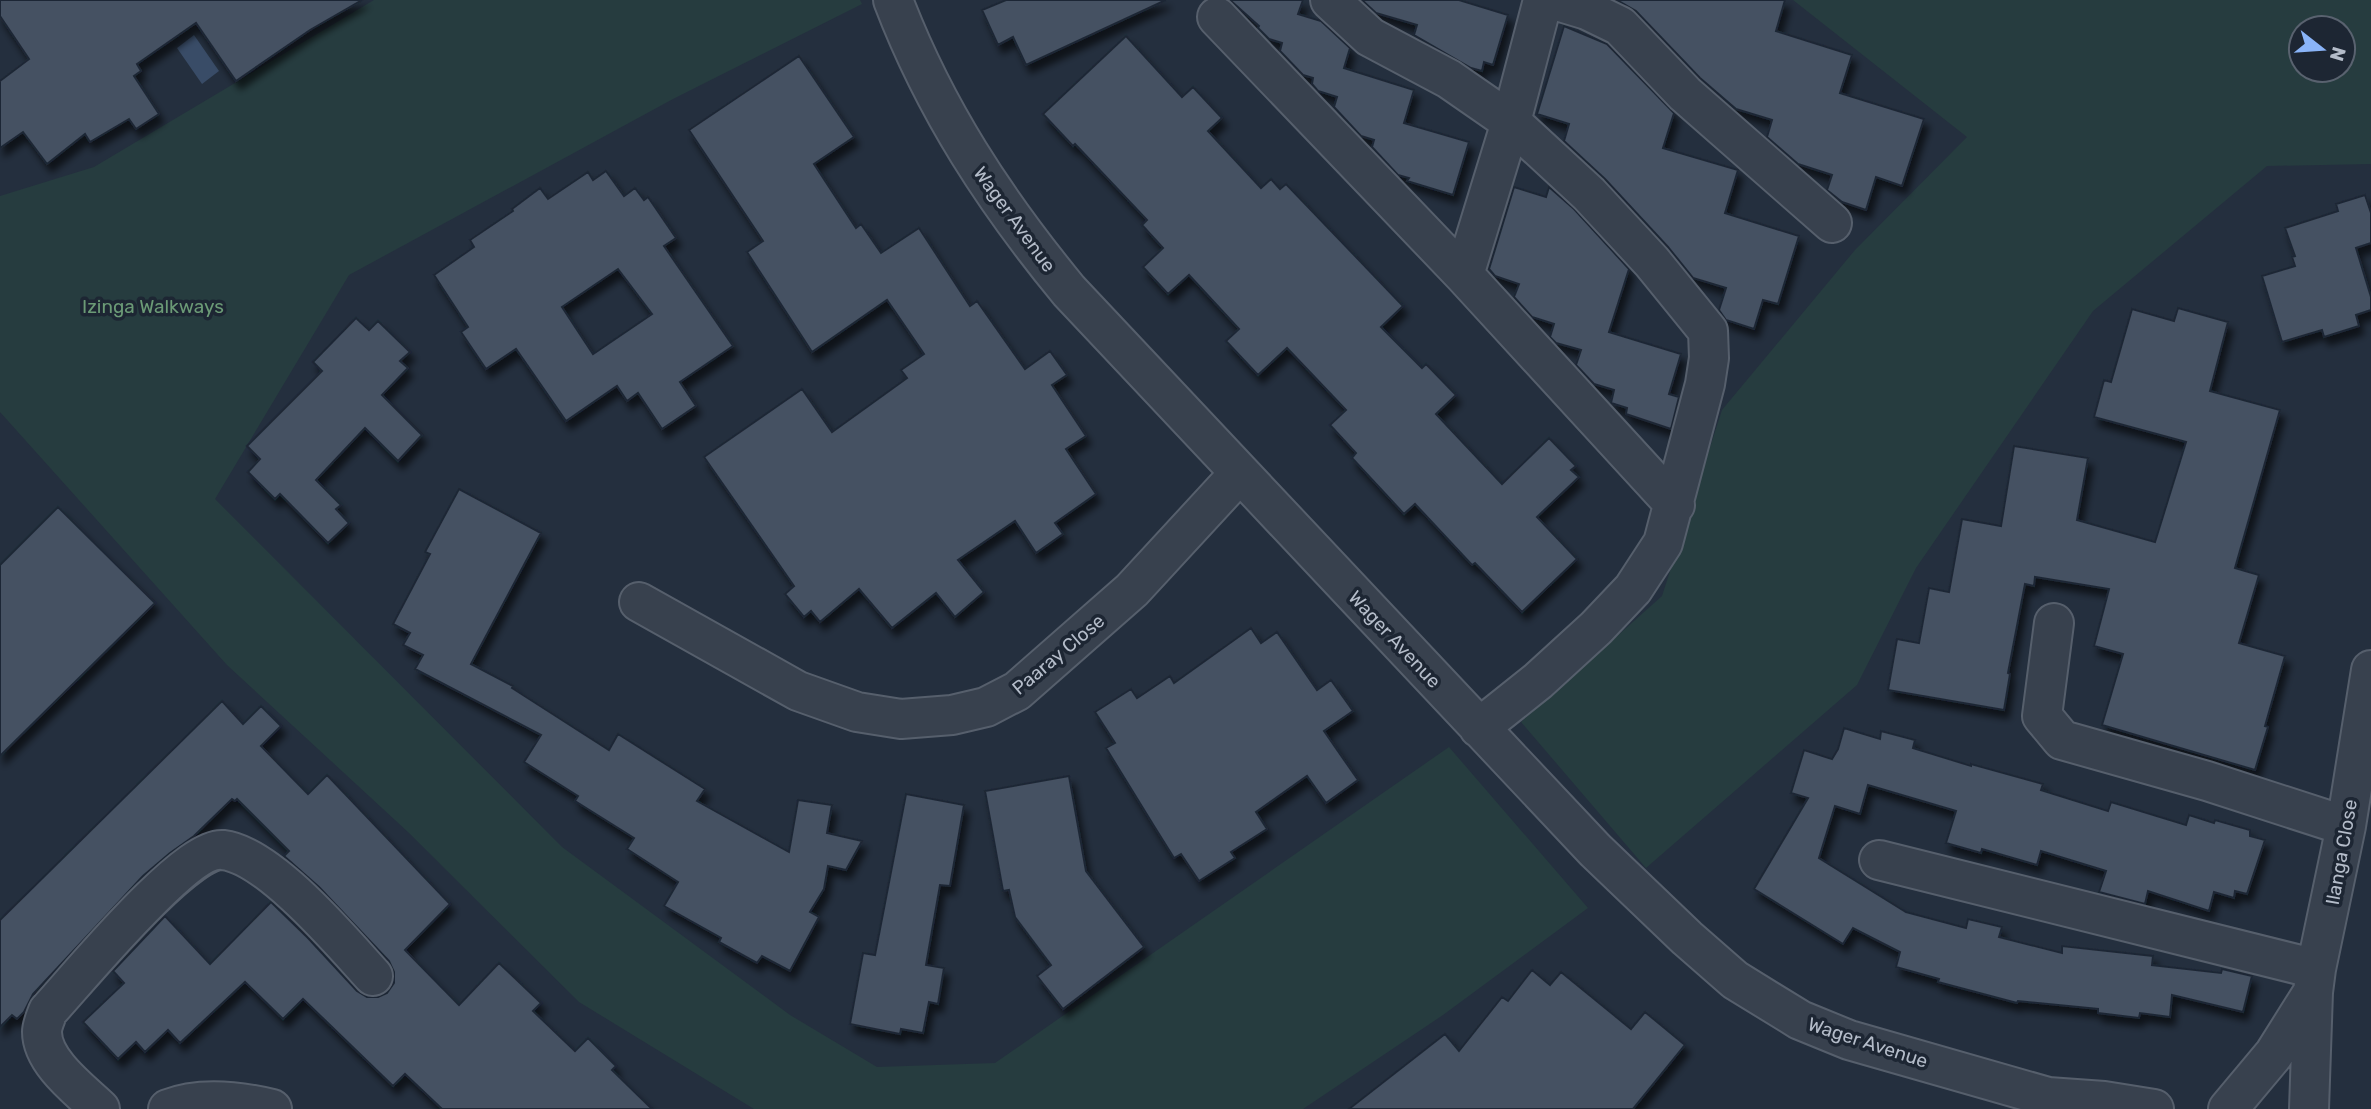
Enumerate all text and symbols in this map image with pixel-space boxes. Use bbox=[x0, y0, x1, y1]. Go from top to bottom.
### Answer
north arrow bbox=[2287, 14, 2357, 84]
text: N bbox=[2325, 44, 2351, 64]
street label: Wager Avenue bbox=[969, 162, 1061, 277]
park label: Izinga Walkways bbox=[82, 295, 224, 318]
street label: Wager Avenue bbox=[1344, 586, 1446, 693]
street label: Paaray Close bbox=[1007, 609, 1109, 700]
street label: Ilanga Close bbox=[2321, 797, 2362, 907]
street label: Wager Avenue bbox=[1805, 1012, 1931, 1073]

